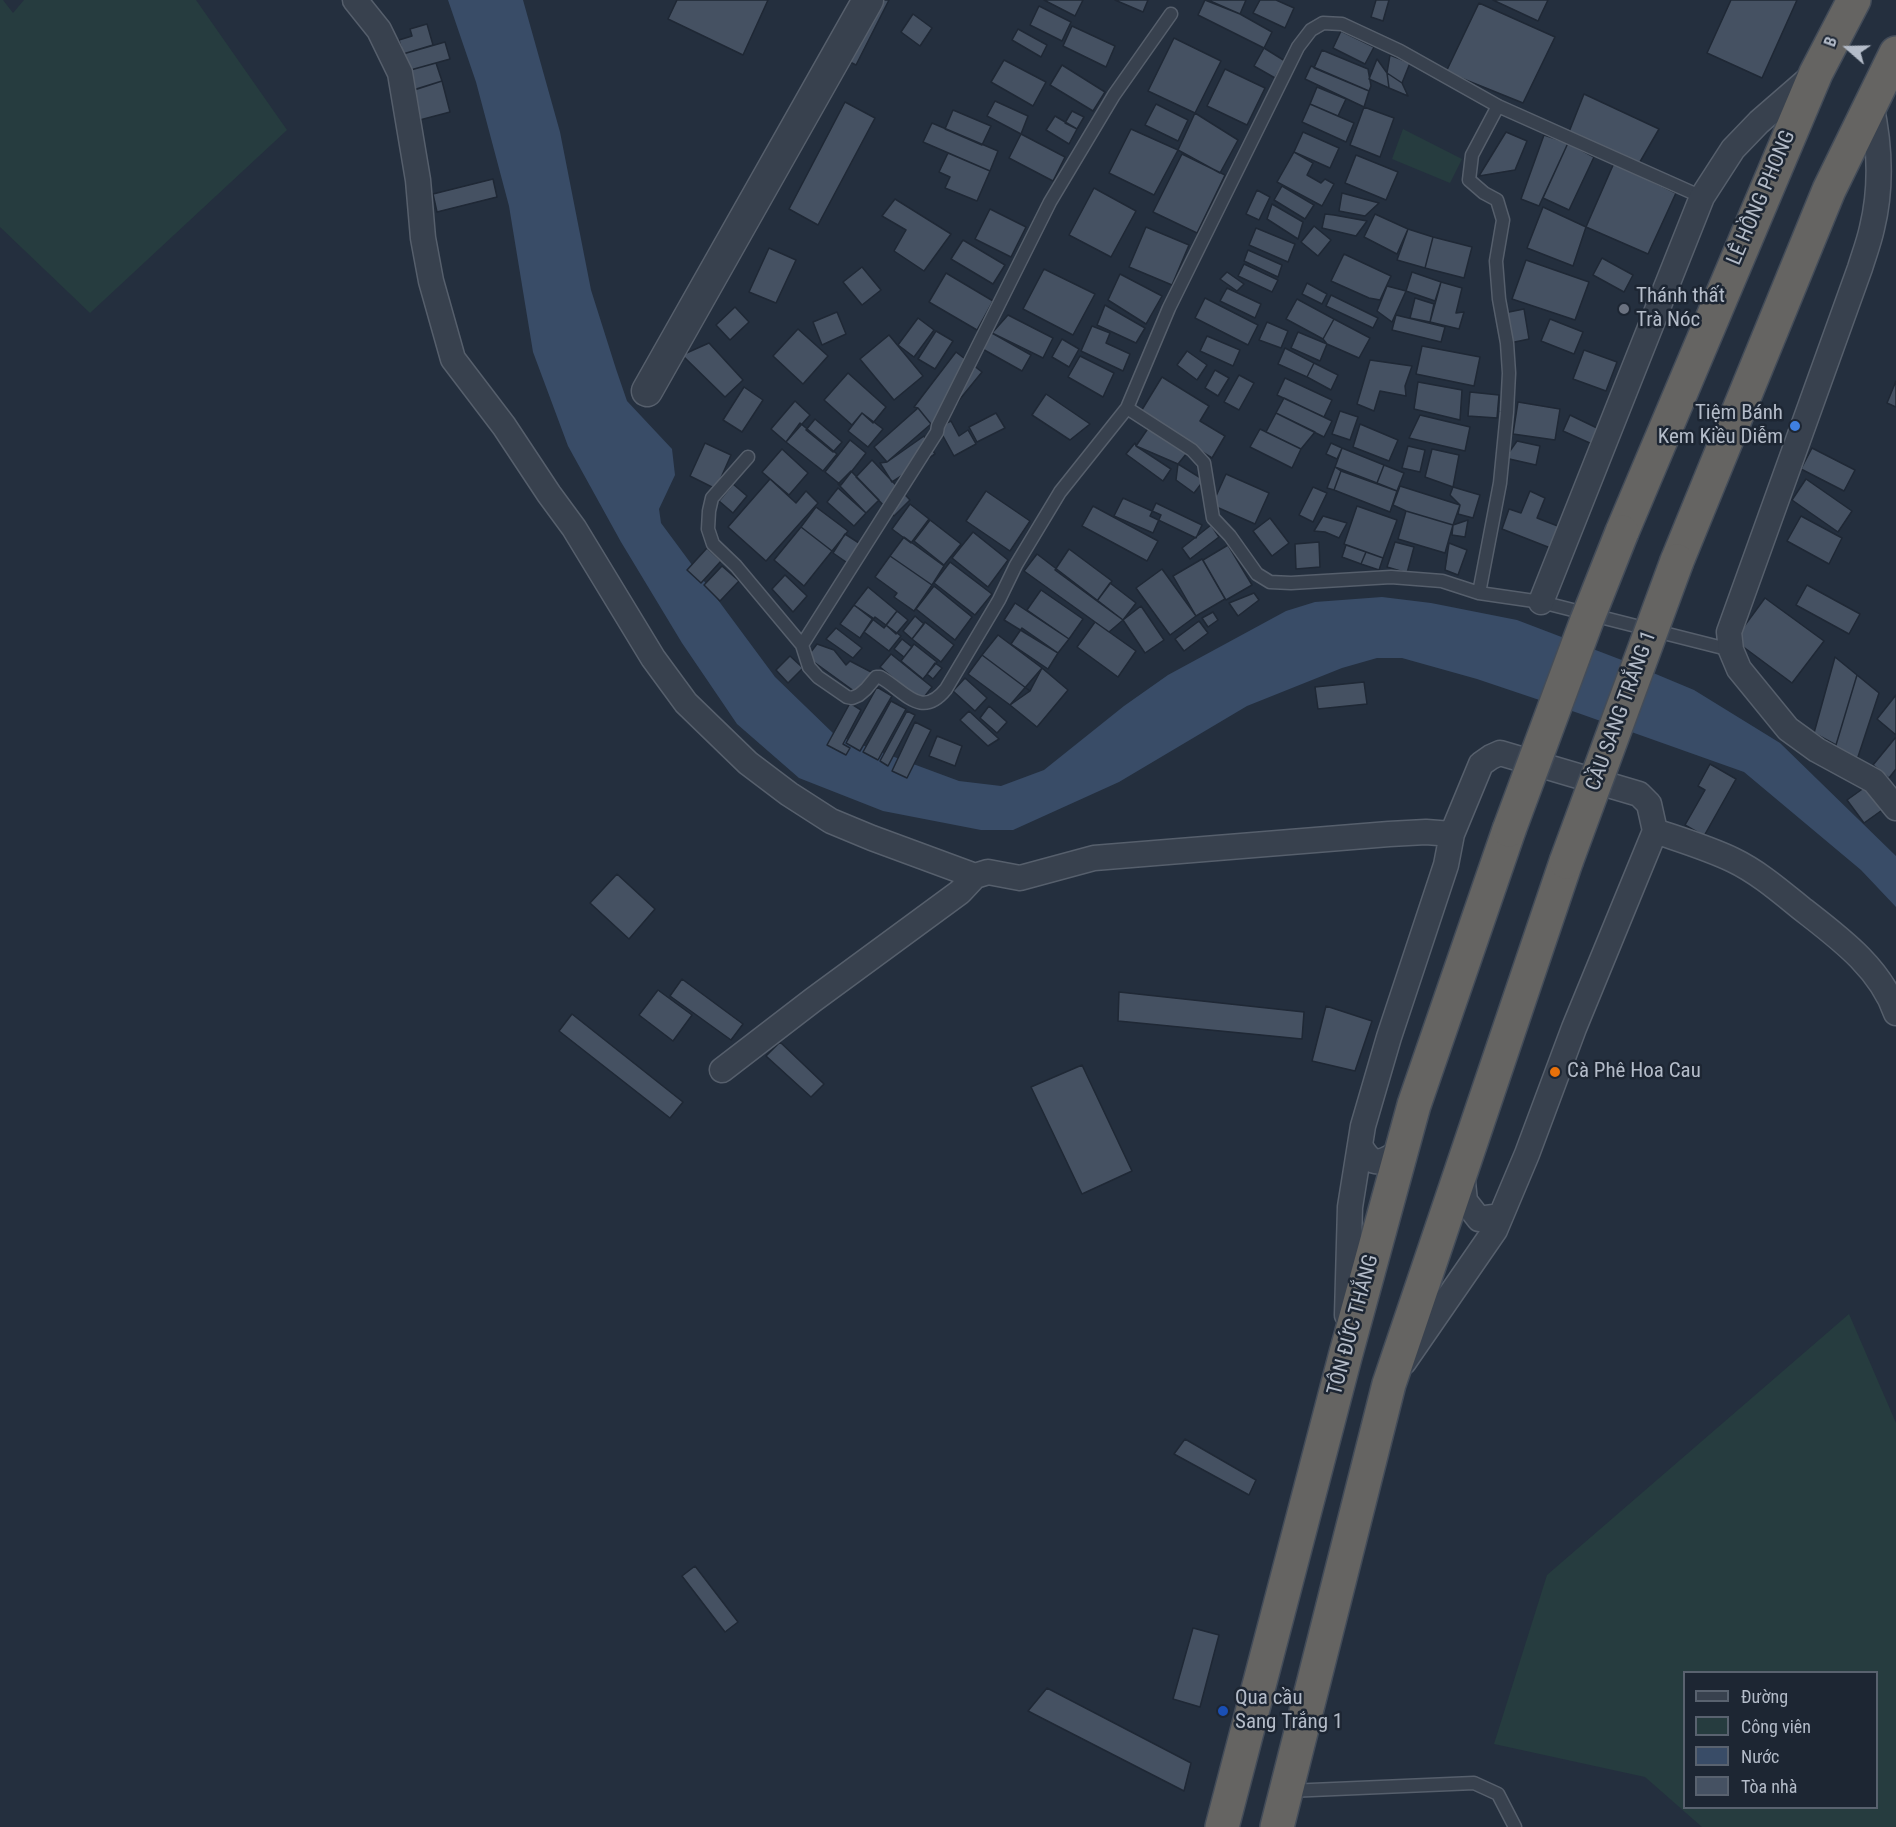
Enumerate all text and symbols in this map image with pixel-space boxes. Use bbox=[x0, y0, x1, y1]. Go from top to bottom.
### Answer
north arrow bbox=[1818, 18, 1878, 78]
text: B bbox=[1820, 34, 1841, 49]
street label: LÊ HỒNG PHONG bbox=[1722, 127, 1802, 269]
place label: Thánh thất Trà Nóc bbox=[1636, 284, 1725, 334]
marker: Thánh thất Trà Nóc bbox=[1617, 302, 1631, 316]
place label: Tiệm Bánh Kem Kiều Diễm bbox=[1658, 401, 1783, 451]
marker: Tiệm Bánh Kem Kiều Diễm bbox=[1788, 419, 1802, 433]
street label: CẦU SANG TRẮNG 1 bbox=[1581, 628, 1663, 794]
place label: Cà Phê Hoa Cau bbox=[1567, 1059, 1701, 1085]
marker: Cà Phê Hoa Cau bbox=[1548, 1065, 1562, 1079]
street label: TÔN ĐỨC THẮNG bbox=[1323, 1252, 1385, 1398]
legend bbox=[1683, 1671, 1878, 1809]
place label: Qua cầu Sang Trắng 1 bbox=[1235, 1686, 1343, 1736]
text: Đường bbox=[1741, 1686, 1788, 1707]
marker: Qua cầu Sang Trắng 1 bbox=[1216, 1704, 1230, 1718]
text: Công viên bbox=[1741, 1716, 1811, 1737]
text: Nước bbox=[1741, 1746, 1779, 1767]
text: Tòa nhà bbox=[1741, 1776, 1797, 1797]

